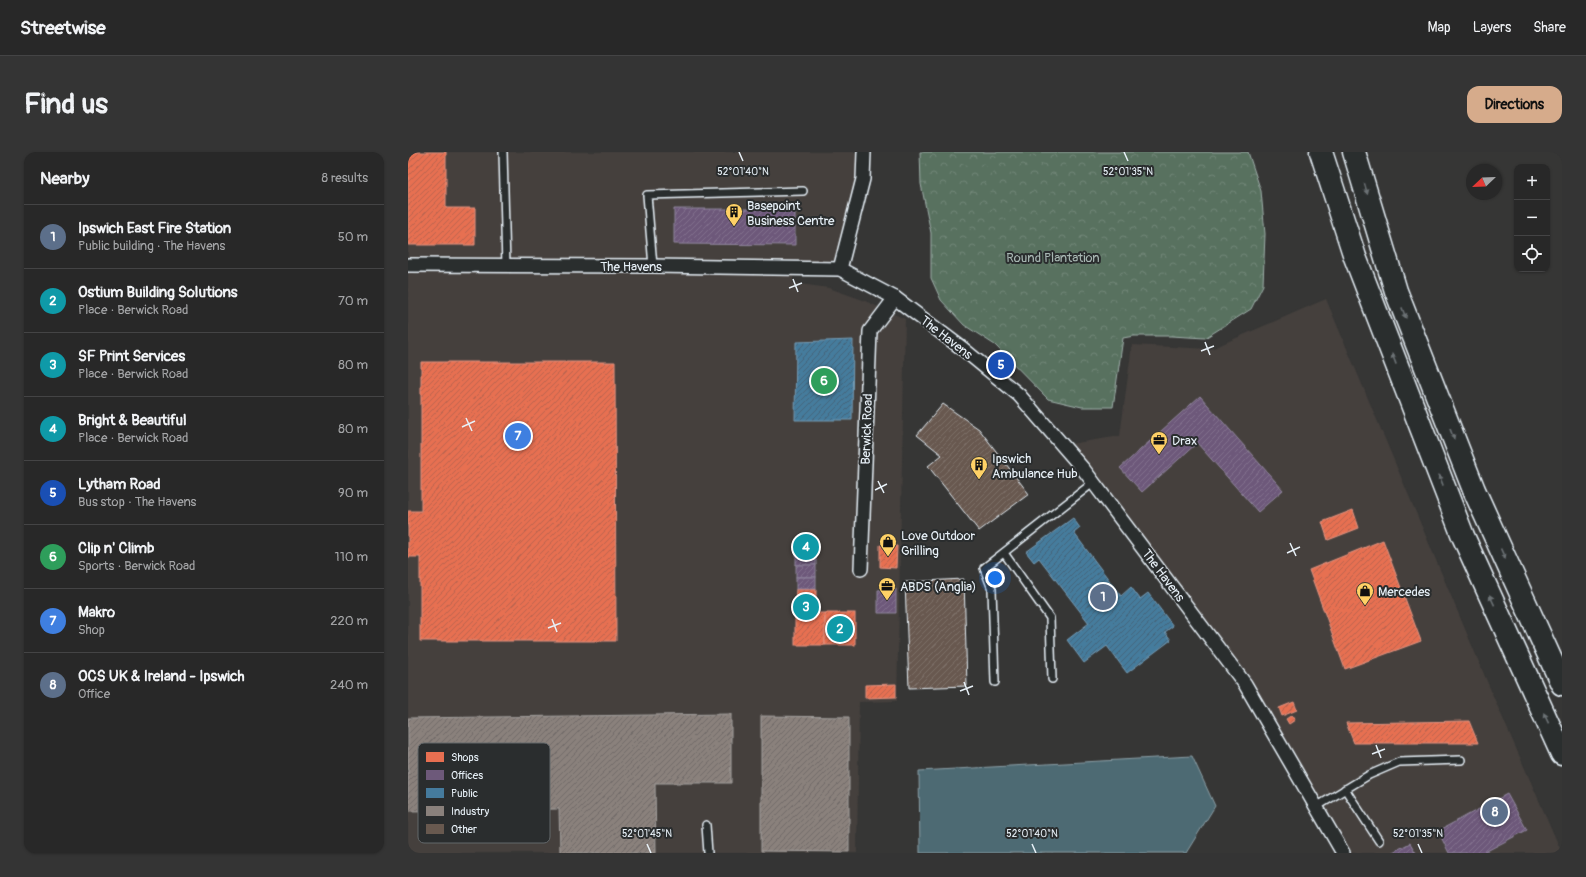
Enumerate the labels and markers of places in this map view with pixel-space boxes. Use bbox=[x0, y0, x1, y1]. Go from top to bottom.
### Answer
place label: Basepoint Business Centre bbox=[747, 198, 835, 229]
building icon: Basepoint Business Centre bbox=[724, 202, 744, 227]
pin: 5 bbox=[988, 350, 1014, 380]
pin: 6 bbox=[811, 366, 837, 396]
pin: 7 bbox=[505, 421, 531, 451]
office icon: Drax bbox=[1149, 430, 1169, 455]
place label: Drax bbox=[1172, 433, 1197, 449]
place label: Ipswich Ambulance Hub bbox=[992, 451, 1078, 482]
building icon: Ipswich Ambulance Hub bbox=[969, 455, 989, 480]
place label: Love Outdoor Grilling bbox=[901, 528, 975, 559]
pin: 4 bbox=[793, 532, 819, 562]
shop icon: Love Outdoor Grilling bbox=[878, 532, 898, 557]
office icon: ABDS (Anglia) bbox=[877, 576, 897, 601]
place label: ABDS (Anglia) bbox=[900, 579, 976, 595]
shop icon: Mercedes bbox=[1355, 581, 1375, 606]
pin: 1 bbox=[1090, 582, 1116, 612]
place label: Mercedes bbox=[1378, 584, 1430, 600]
pin: 3 bbox=[793, 592, 819, 622]
pin: 2 bbox=[827, 614, 853, 644]
pin: 8 bbox=[1482, 797, 1508, 827]

